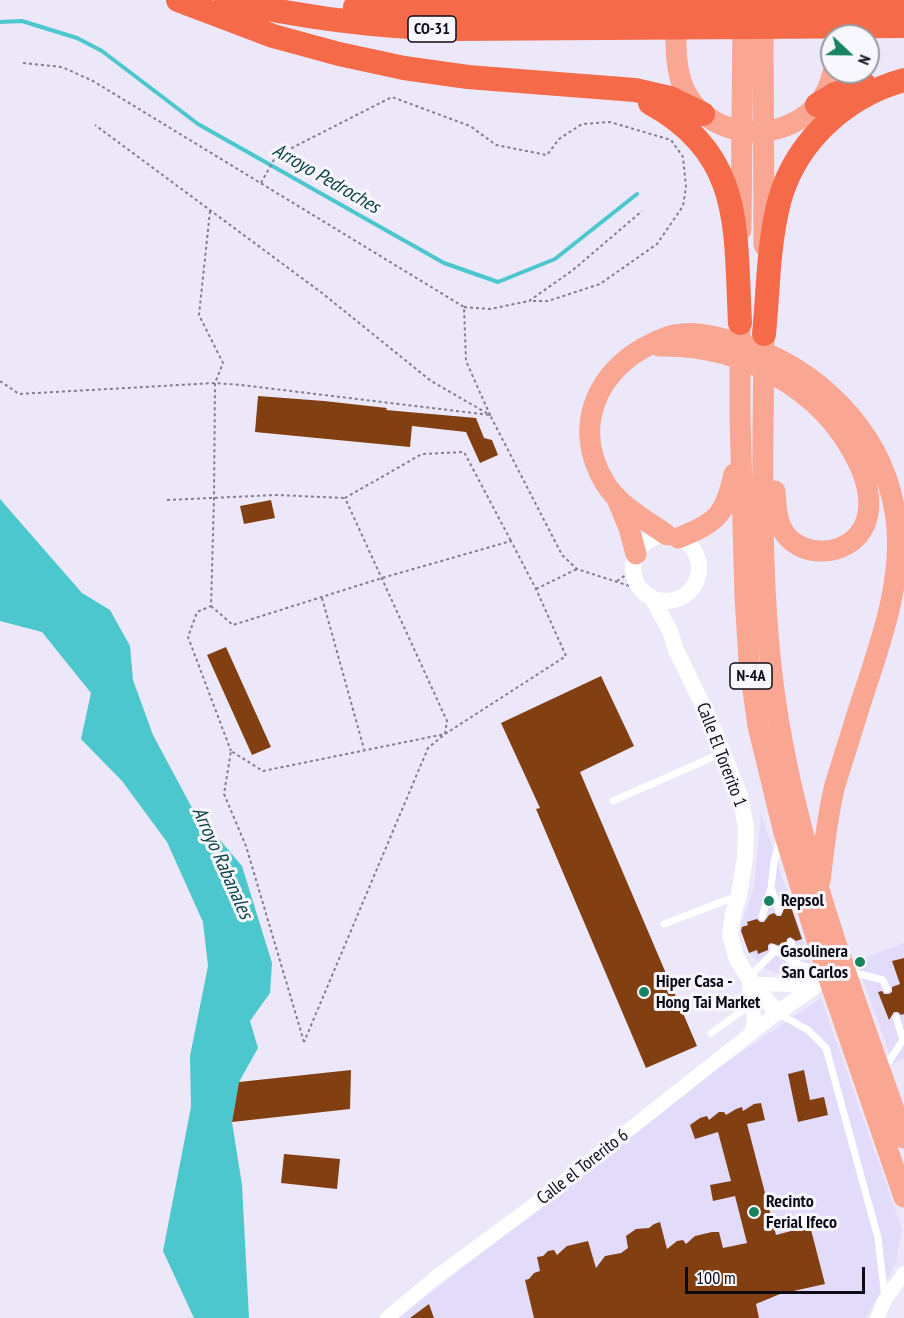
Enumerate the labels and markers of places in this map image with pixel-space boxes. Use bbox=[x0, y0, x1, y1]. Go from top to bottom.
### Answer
place label: Repsol bbox=[781, 890, 824, 912]
marker: Repsol bbox=[762, 894, 776, 908]
place label: Gasolinera San Carlos bbox=[780, 941, 848, 984]
marker: Gasolinera San Carlos bbox=[853, 955, 867, 969]
place label: Hiper Casa - Hong Tai Market bbox=[656, 971, 760, 1014]
marker: Hiper Casa - Hong Tai Market bbox=[637, 985, 651, 999]
place label: Recinto Ferial Ifeco bbox=[766, 1191, 837, 1234]
marker: Recinto Ferial Ifeco bbox=[747, 1205, 761, 1219]

